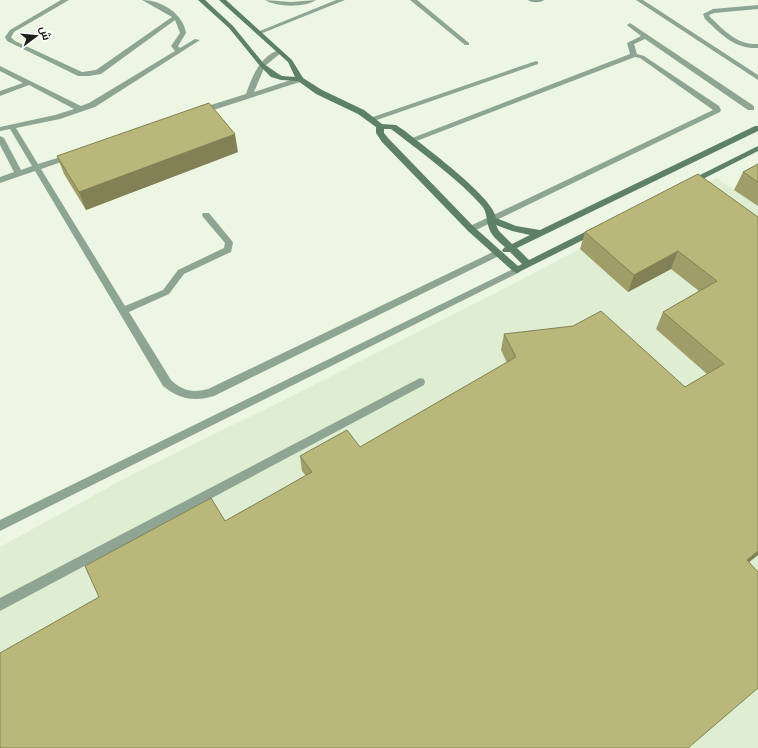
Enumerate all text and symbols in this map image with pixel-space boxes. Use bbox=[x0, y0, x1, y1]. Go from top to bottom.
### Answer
north arrow bbox=[16, 16, 56, 56]
text: ش bbox=[37, 24, 55, 42]

